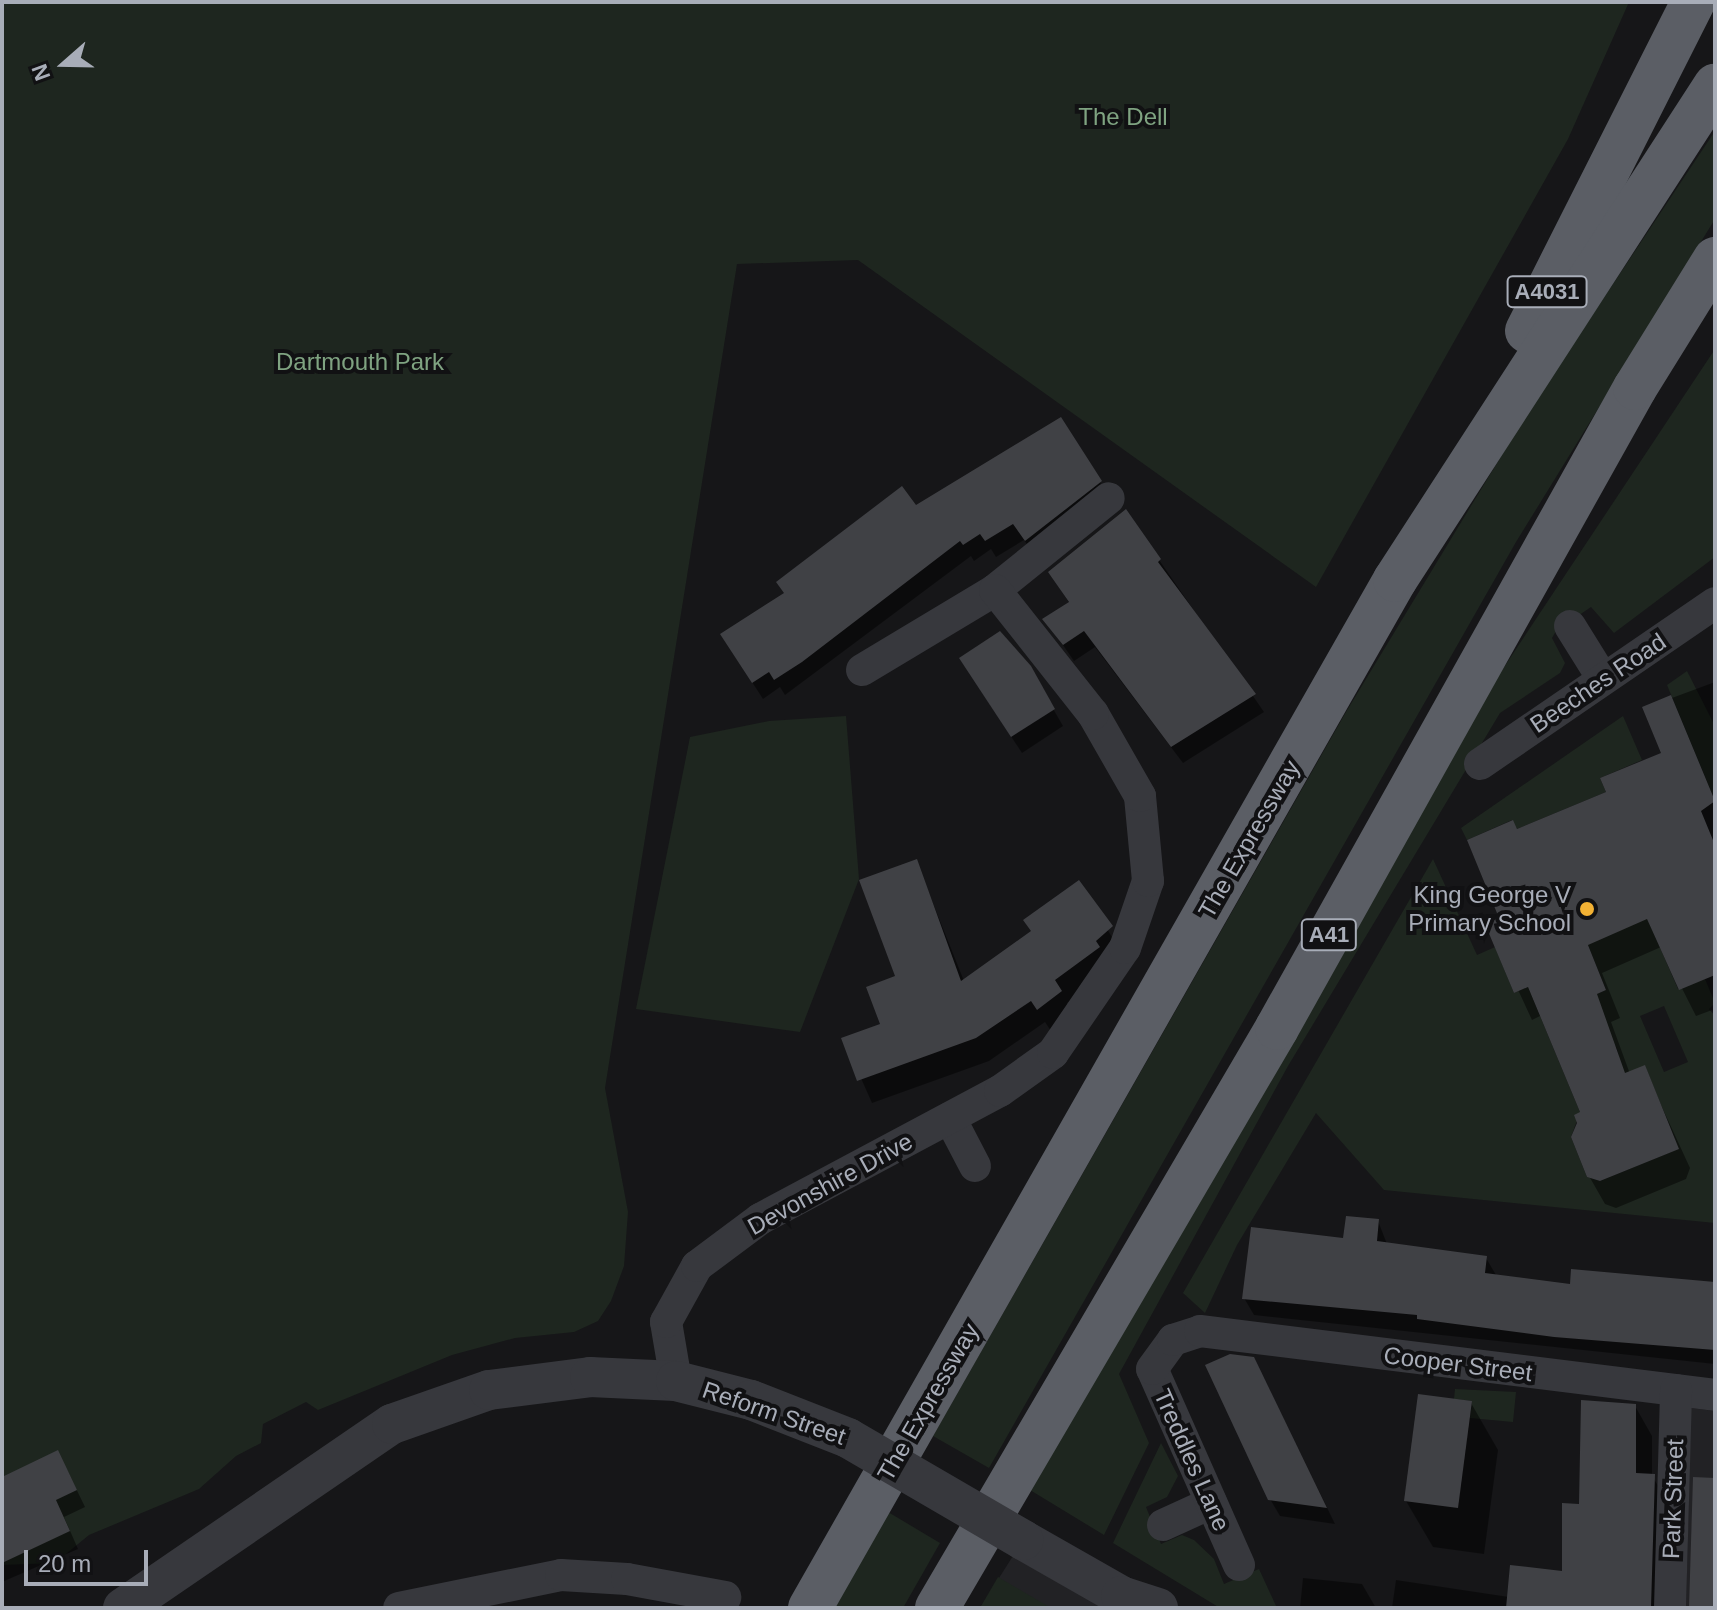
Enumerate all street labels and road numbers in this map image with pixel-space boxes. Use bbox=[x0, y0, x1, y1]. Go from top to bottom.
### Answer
road number: A4031 bbox=[1505, 274, 1589, 310]
street label: Beeches Road bbox=[1525, 627, 1671, 739]
street label: The Expressway bbox=[1192, 755, 1306, 923]
road number: A41 bbox=[1299, 917, 1359, 953]
street label: Devonshire Drive bbox=[743, 1127, 917, 1241]
street label: The Expressway bbox=[871, 1318, 985, 1486]
street label: Cooper Street bbox=[1382, 1341, 1534, 1387]
street label: Reform Street bbox=[699, 1375, 849, 1451]
street label: Treddles Lane bbox=[1148, 1384, 1236, 1536]
street label: Park Street bbox=[1657, 1439, 1689, 1559]

